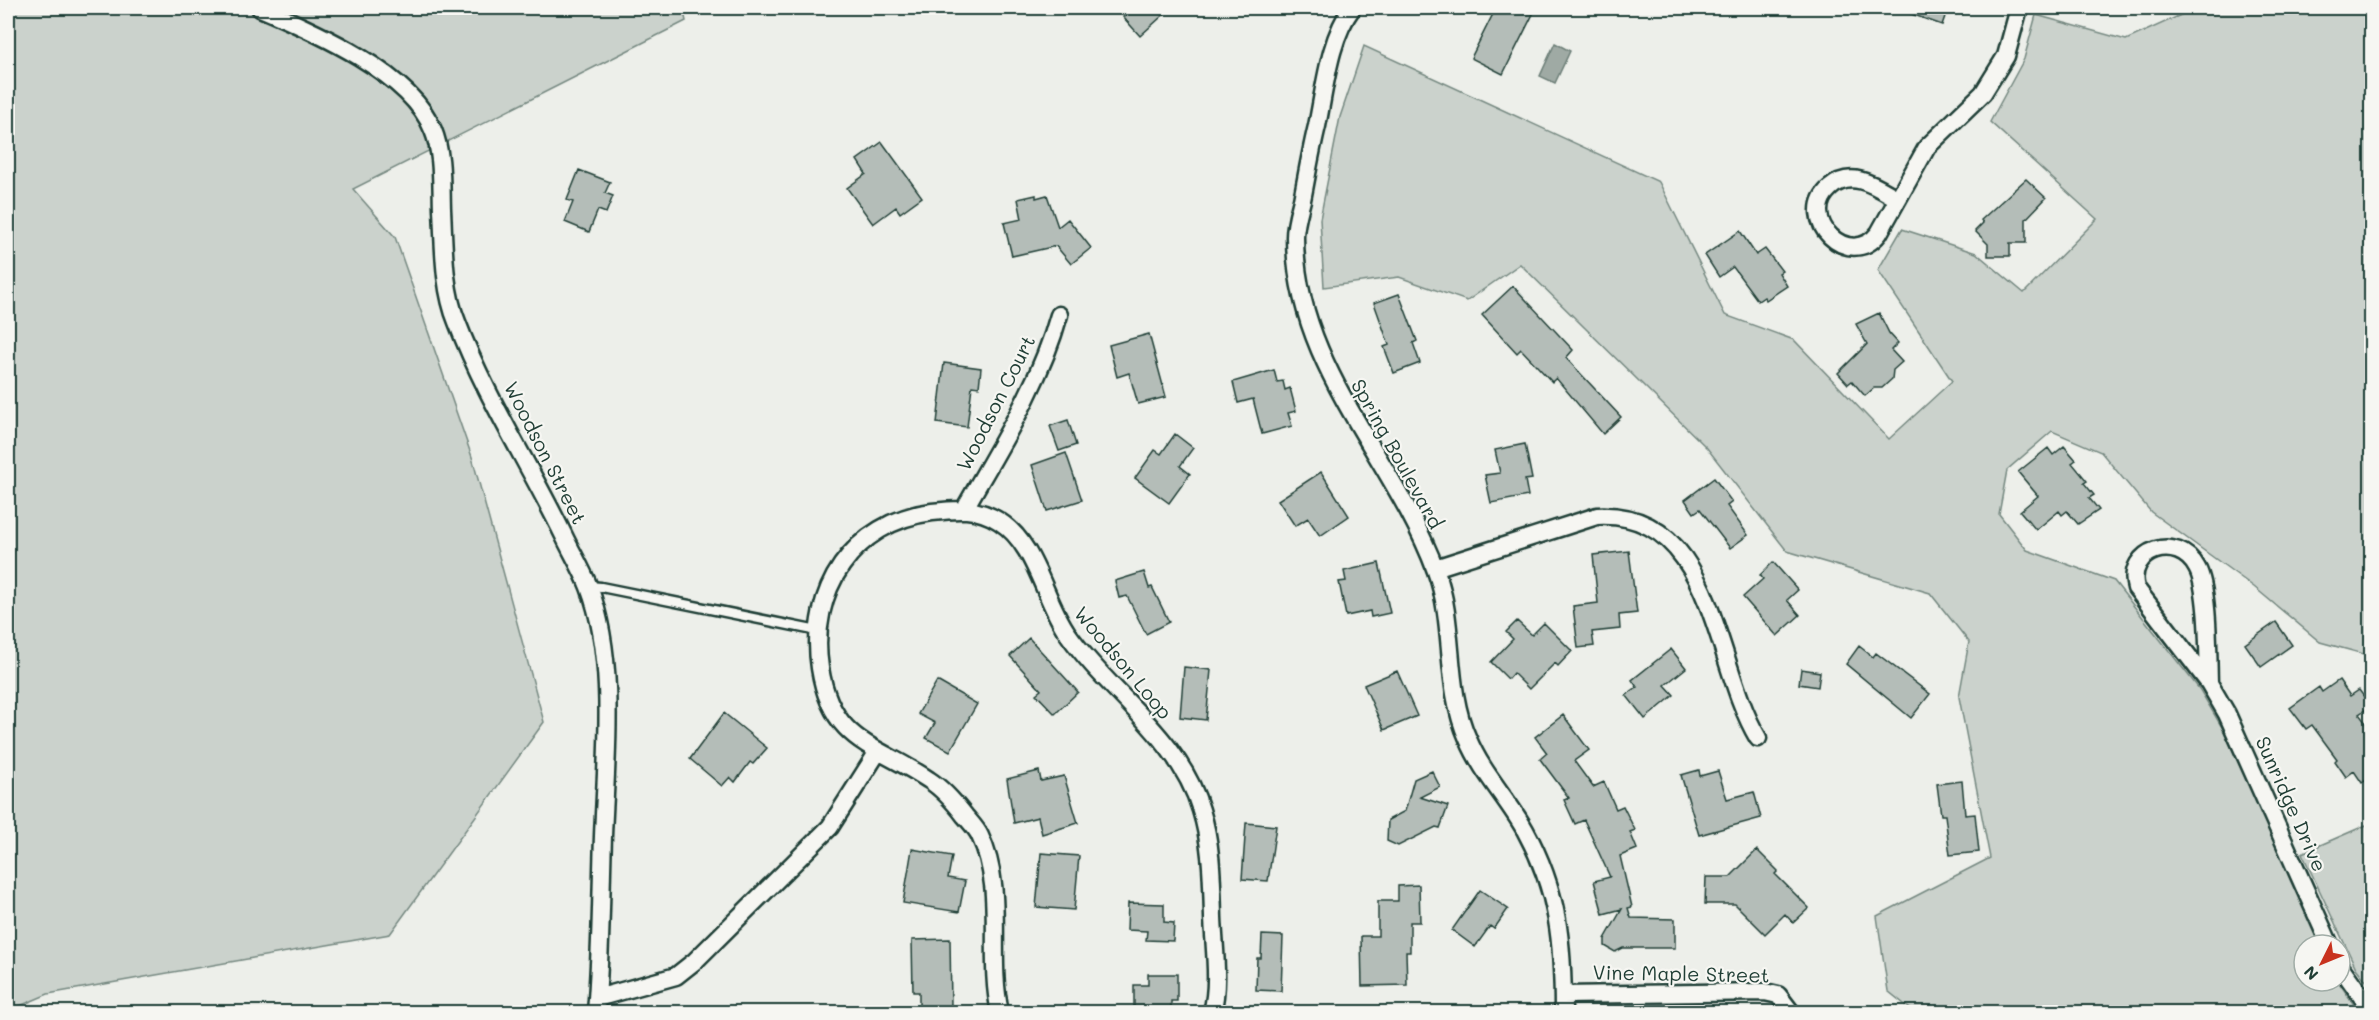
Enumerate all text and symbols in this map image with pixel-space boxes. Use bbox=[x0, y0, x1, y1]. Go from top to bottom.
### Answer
street label: Woodson Court bbox=[950, 330, 1041, 475]
street label: Spring Boulevard bbox=[1346, 374, 1450, 533]
street label: Woodson Street bbox=[499, 377, 593, 528]
street label: Woodson Loop bbox=[1069, 601, 1179, 724]
street label: Sunridge Drive bbox=[2250, 732, 2333, 875]
north arrow bbox=[2292, 933, 2352, 993]
street label: Vine Maple Street bbox=[1592, 958, 1770, 988]
text: N bbox=[2299, 962, 2322, 985]

